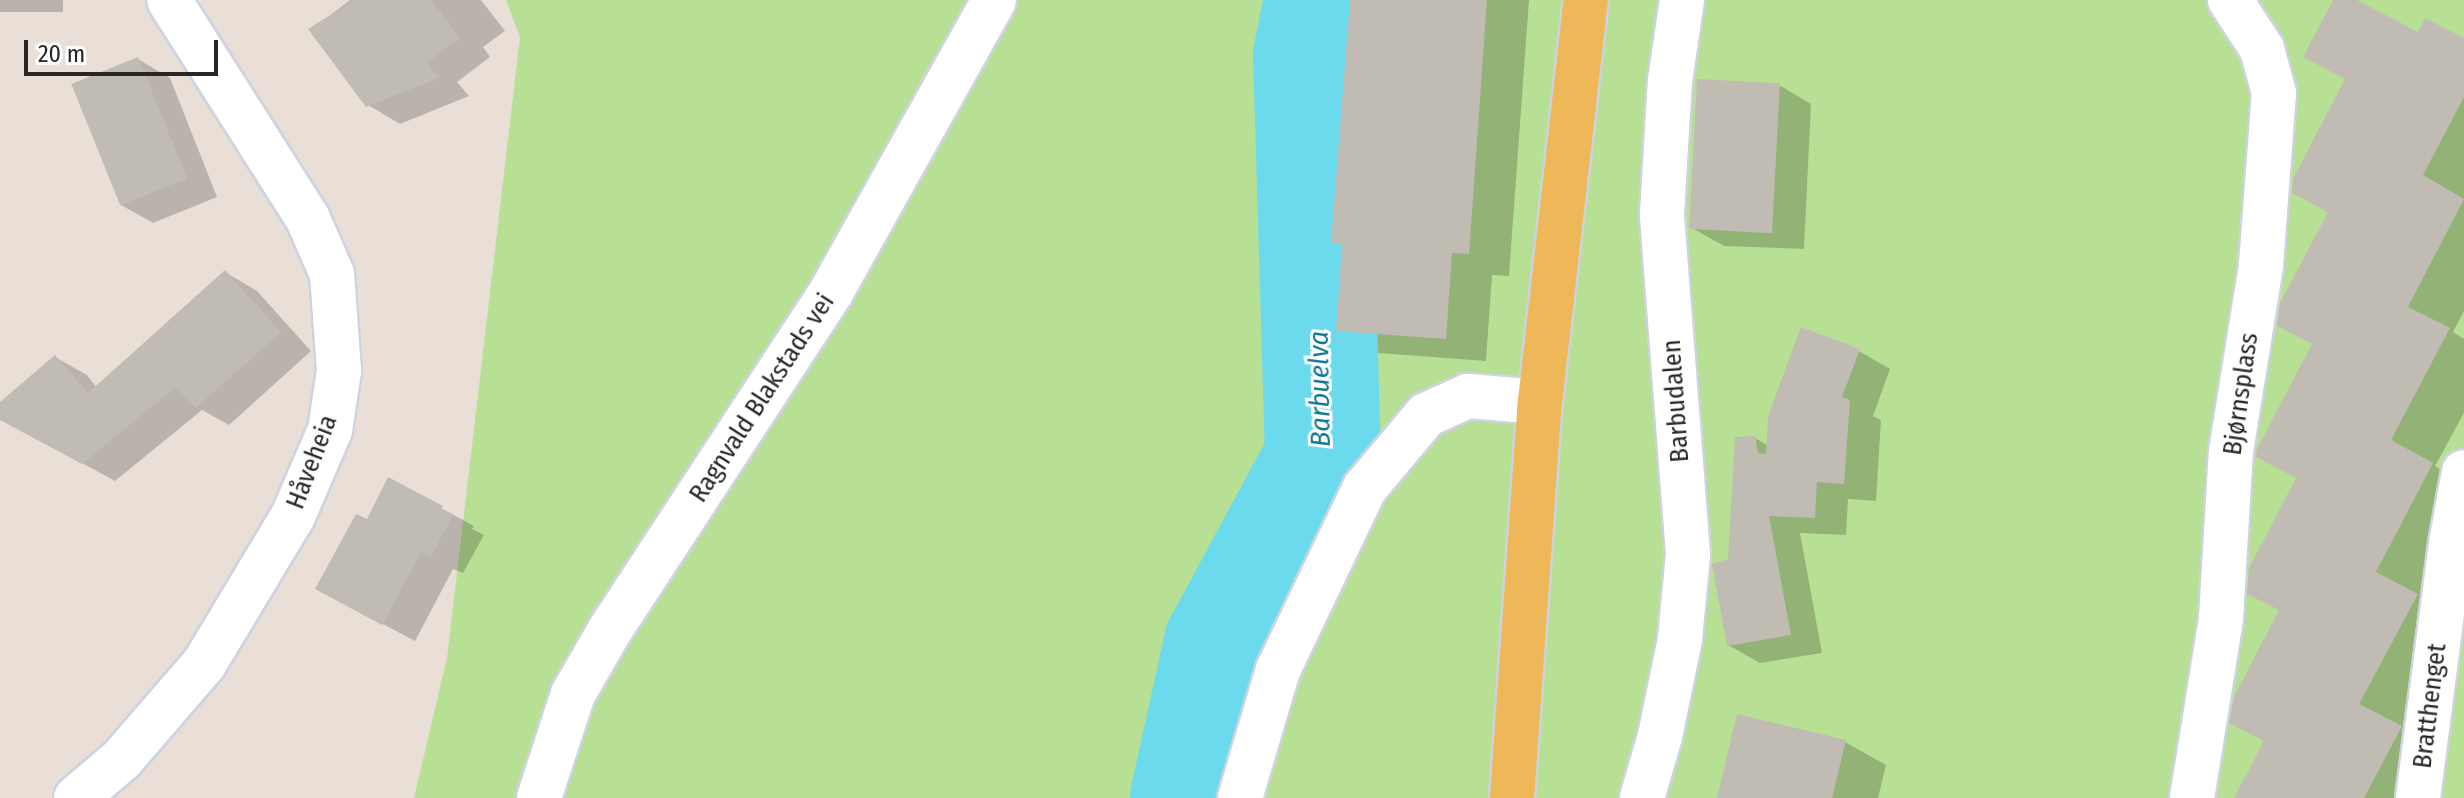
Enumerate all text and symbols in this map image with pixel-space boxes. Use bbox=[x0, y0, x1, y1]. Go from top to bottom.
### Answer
scale bar bbox=[28, 24, 222, 74]
text: 20 m bbox=[38, 40, 85, 68]
street label: Ragnvald Blakstads vei bbox=[683, 288, 841, 508]
water label: Barbuelva bbox=[1302, 331, 1338, 447]
street label: Bjørnsplass bbox=[2217, 331, 2265, 457]
street label: Barbudalen bbox=[1656, 338, 1696, 464]
street label: Håveheia bbox=[280, 411, 344, 513]
street label: Bratthenget bbox=[2407, 642, 2453, 770]

